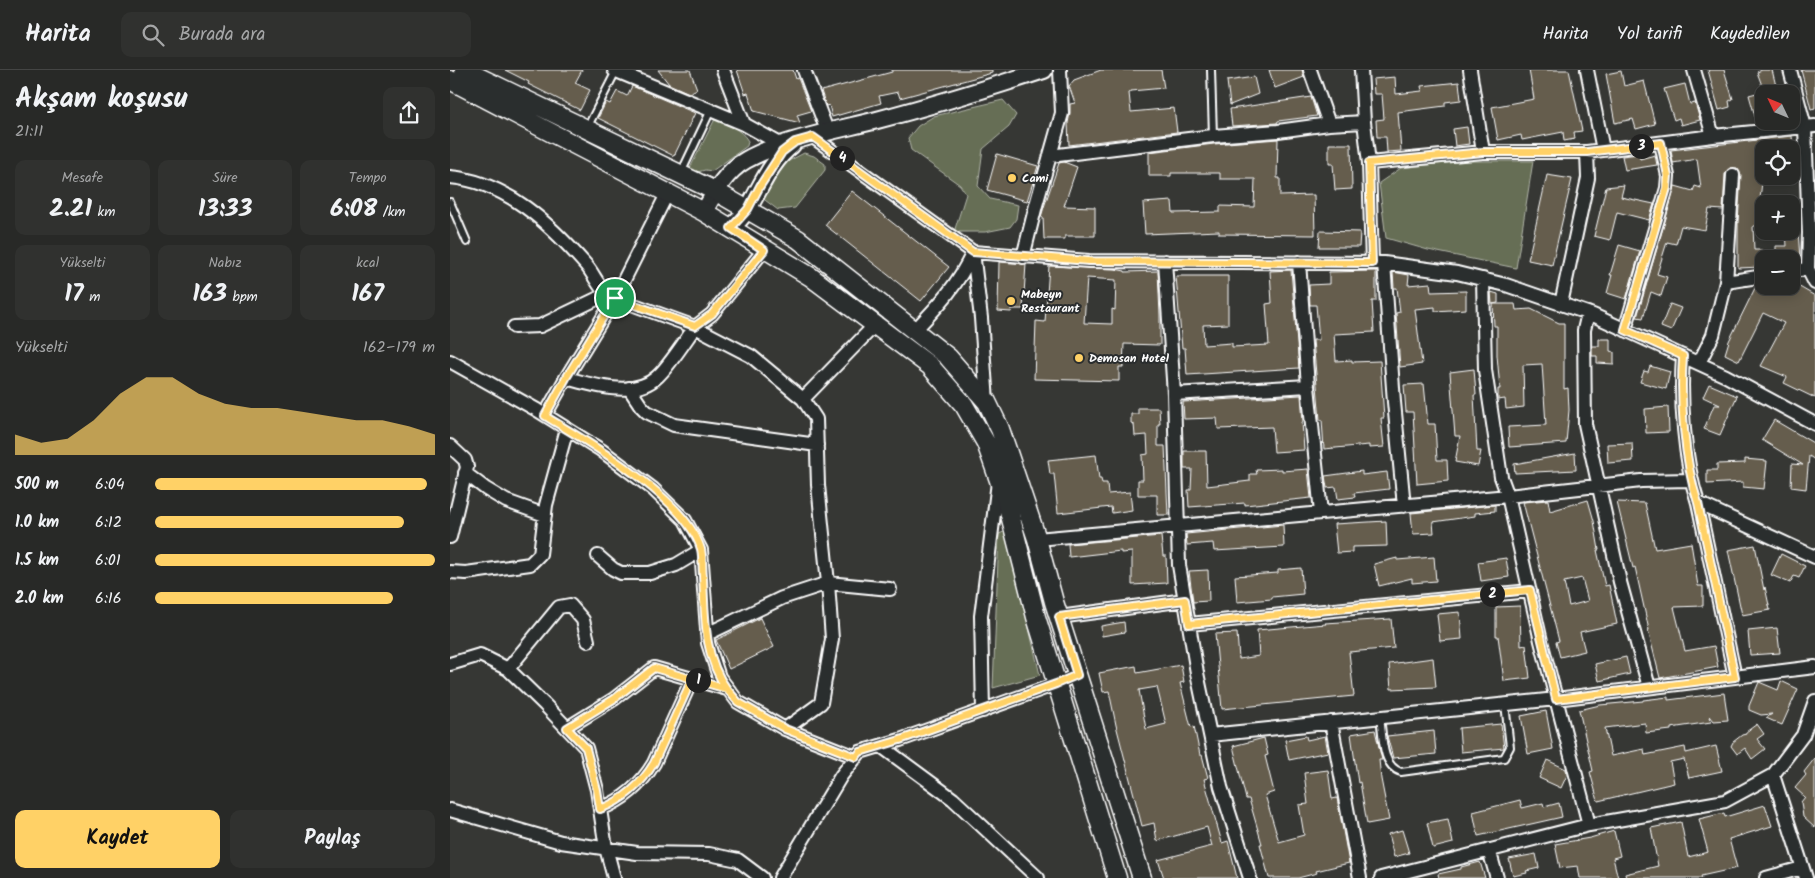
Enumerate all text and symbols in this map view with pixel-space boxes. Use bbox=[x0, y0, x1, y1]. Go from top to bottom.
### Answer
search box bbox=[121, 12, 471, 57]
text: Harita bbox=[25, 15, 91, 54]
text: Burada ara bbox=[179, 20, 265, 50]
text: Harita bbox=[1543, 20, 1589, 49]
text: Yol tarifi bbox=[1617, 20, 1682, 49]
text: Kaydedilen bbox=[1710, 20, 1790, 49]
icon: search bbox=[139, 21, 167, 49]
text: Akşam koşusu bbox=[15, 77, 187, 122]
north arrow bbox=[1755, 85, 1800, 130]
map controls bbox=[1755, 85, 1800, 295]
button: share bbox=[383, 87, 435, 139]
text: 21:11 bbox=[15, 119, 43, 144]
pin: 3 bbox=[1628, 134, 1654, 158]
text: 3 bbox=[1638, 135, 1645, 157]
button: locate bbox=[1755, 140, 1800, 185]
pin: 4 bbox=[830, 146, 854, 170]
text: 4 bbox=[839, 147, 846, 169]
text: Mesafe bbox=[62, 167, 103, 189]
text: Süre bbox=[212, 167, 238, 189]
text: Tempo bbox=[349, 167, 387, 189]
place label: Cami bbox=[1022, 169, 1049, 188]
marker: Cami bbox=[1006, 172, 1018, 184]
text: 2.21 bbox=[49, 189, 92, 229]
text: 13:33 bbox=[198, 189, 252, 229]
text: 6:08 bbox=[330, 189, 377, 229]
button: + bbox=[1755, 195, 1800, 240]
text: km bbox=[92, 201, 115, 223]
text: /km bbox=[377, 201, 405, 223]
button: − bbox=[1755, 250, 1800, 295]
text: Yükselti bbox=[59, 252, 105, 274]
text: Nabız bbox=[208, 252, 242, 274]
text: kcal bbox=[356, 252, 379, 274]
text: 17 bbox=[64, 274, 84, 314]
text: 163 bbox=[192, 274, 227, 314]
text: 167 bbox=[351, 274, 384, 314]
pin bbox=[594, 277, 636, 319]
icon: arrive bbox=[601, 284, 629, 312]
place label: Mabeyn Restaurant bbox=[1021, 285, 1080, 318]
text: m bbox=[84, 286, 100, 308]
text: bpm bbox=[227, 286, 258, 308]
marker: Mabeyn Restaurant bbox=[1005, 295, 1017, 307]
text: Yükselti bbox=[15, 335, 67, 360]
text: 162–179 m bbox=[363, 335, 435, 360]
place label: Demosan Hotel bbox=[1089, 349, 1170, 368]
marker: Demosan Hotel bbox=[1073, 352, 1085, 364]
text: 500 m bbox=[15, 472, 59, 497]
text: 6:04 bbox=[95, 472, 125, 497]
text: 1.0 km bbox=[15, 510, 59, 535]
text: 6:12 bbox=[95, 510, 122, 535]
text: 1.5 km bbox=[15, 548, 59, 573]
text: 6:01 bbox=[95, 548, 121, 573]
pin: 2 bbox=[1480, 582, 1504, 606]
text: 2 bbox=[1488, 583, 1497, 605]
text: 2.0 km bbox=[15, 586, 63, 611]
text: 6:16 bbox=[95, 586, 122, 611]
pin: 1 bbox=[686, 668, 710, 692]
text: 1 bbox=[696, 669, 701, 691]
button: Kaydet bbox=[15, 810, 220, 868]
button: Paylaş bbox=[230, 810, 435, 868]

